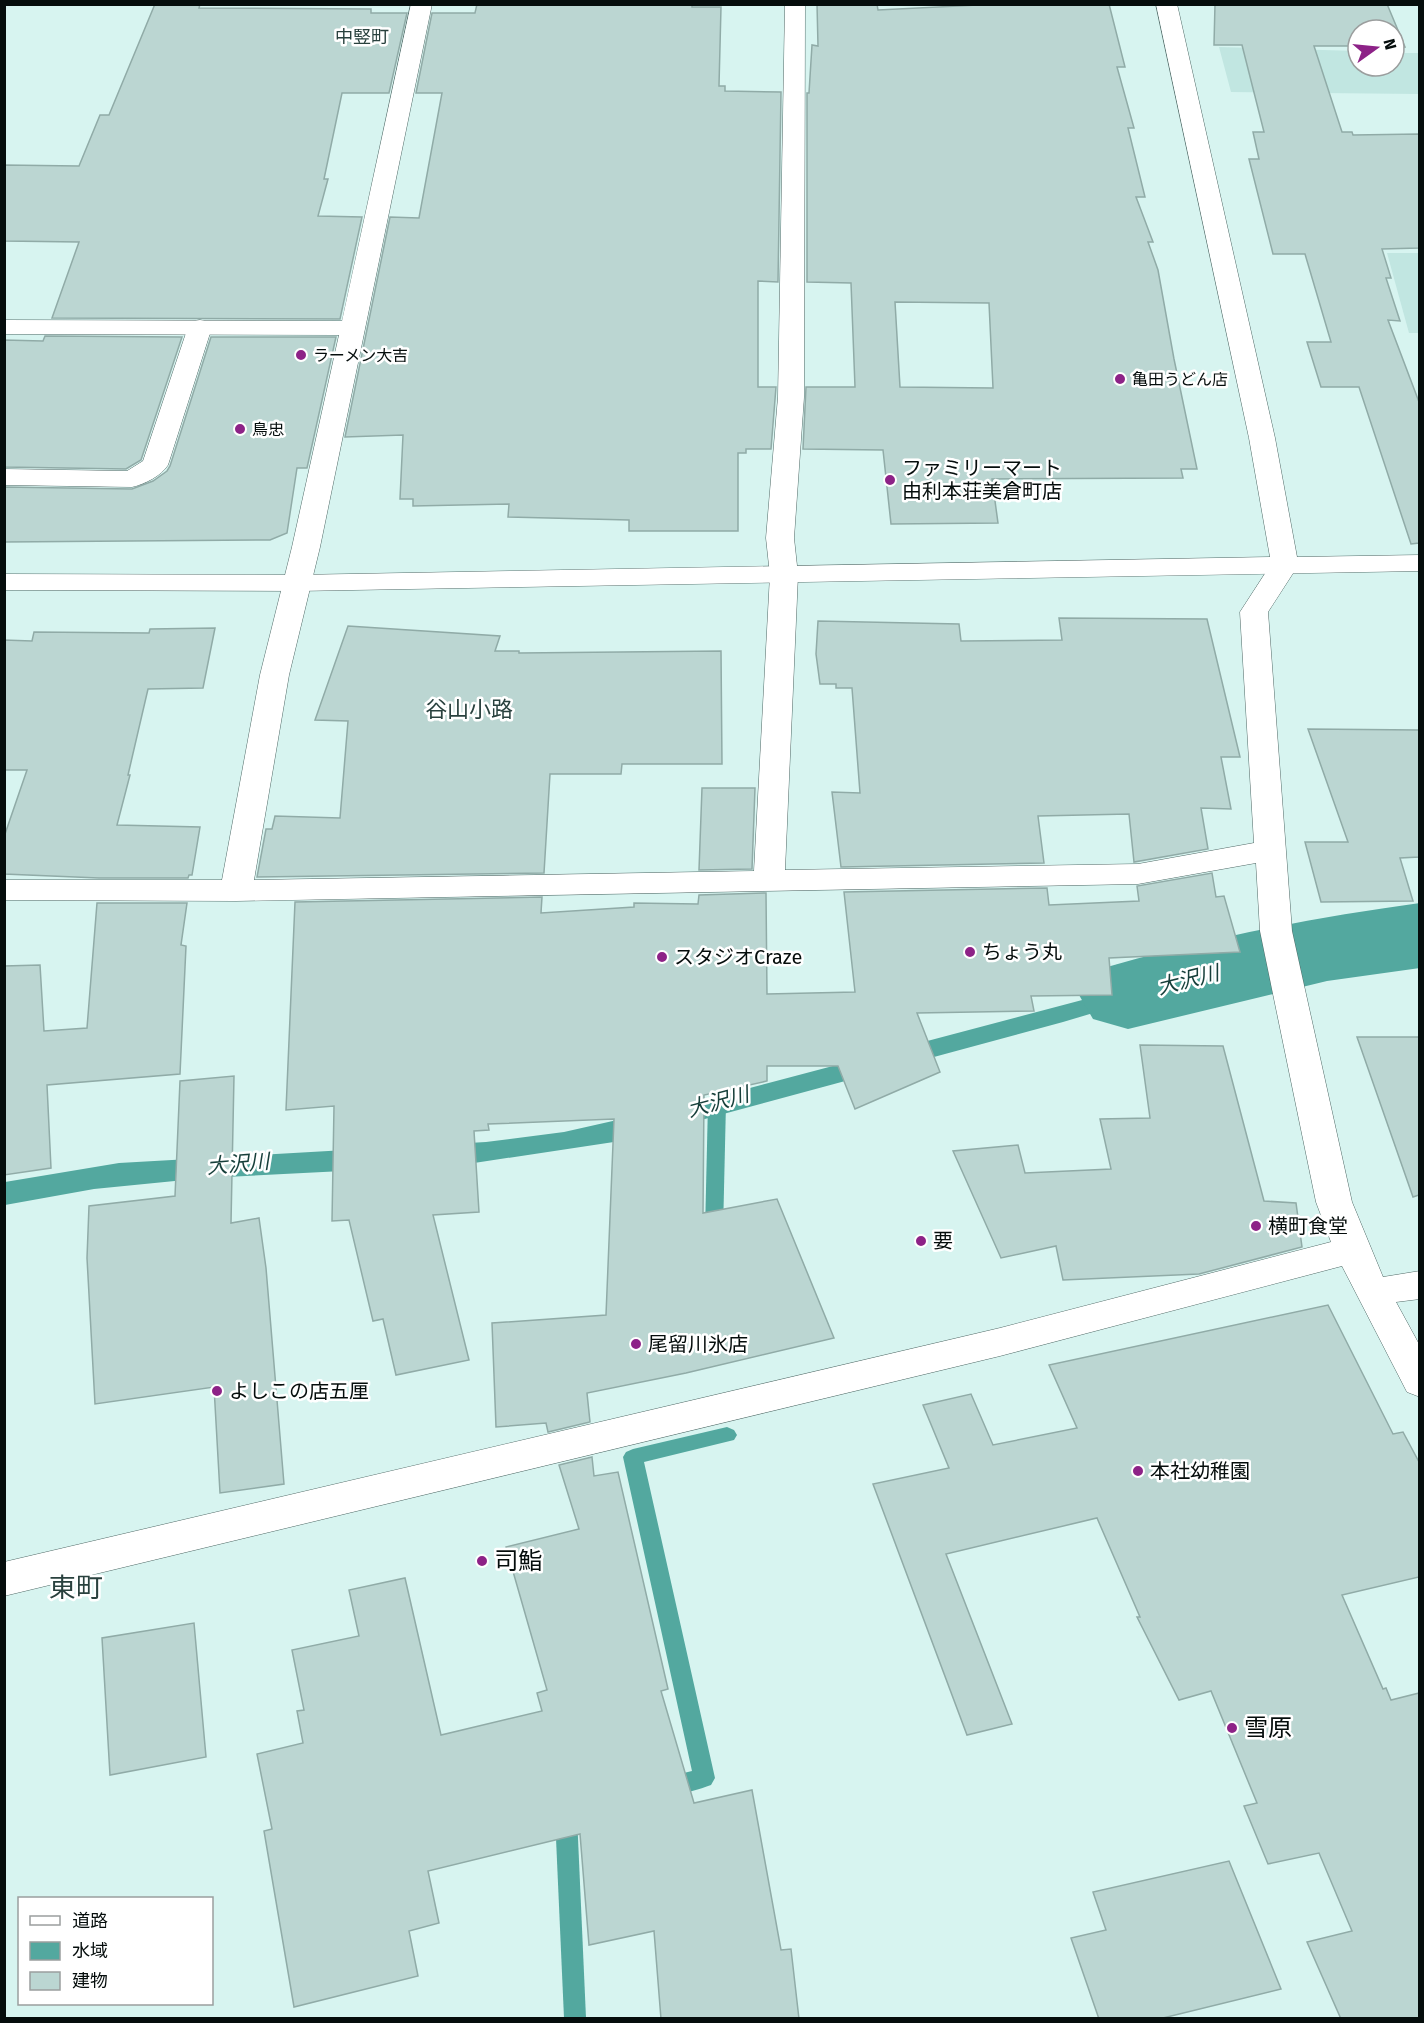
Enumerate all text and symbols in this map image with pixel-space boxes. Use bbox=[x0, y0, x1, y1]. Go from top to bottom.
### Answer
north arrow bbox=[1346, 18, 1406, 78]
district label: 中竪町 bbox=[335, 26, 389, 48]
text: N bbox=[1379, 37, 1401, 52]
place label: ラーメン大吉 bbox=[313, 346, 408, 365]
marker: ラーメン大吉 bbox=[294, 348, 308, 362]
place label: 亀田うどん店 bbox=[1132, 370, 1228, 389]
marker: 亀田うどん店 bbox=[1113, 372, 1127, 386]
place label: 鳥忠 bbox=[252, 420, 284, 439]
marker: 鳥忠 bbox=[233, 422, 247, 436]
place label: ファミリーマート 由利本荘美倉町店 bbox=[902, 456, 1062, 503]
marker: ファミリーマート 由利本荘美倉町店 bbox=[883, 473, 897, 487]
district label: 谷山小路 bbox=[425, 696, 513, 723]
place label: ちょう丸 bbox=[982, 940, 1062, 964]
place label: スタジオCraze bbox=[674, 945, 802, 969]
marker: ちょう丸 bbox=[963, 945, 977, 959]
marker: スタジオCraze bbox=[655, 950, 669, 964]
water label: 大沢川 bbox=[1154, 959, 1224, 1000]
water label: 大沢川 bbox=[684, 1081, 754, 1123]
water label: 大沢川 bbox=[205, 1148, 273, 1180]
place label: 横町食堂 bbox=[1268, 1214, 1348, 1238]
marker: 横町食堂 bbox=[1249, 1219, 1263, 1233]
place label: 要 bbox=[933, 1229, 953, 1253]
marker: 要 bbox=[914, 1234, 928, 1248]
place label: 尾留川氷店 bbox=[648, 1332, 748, 1356]
marker: 尾留川氷店 bbox=[629, 1337, 643, 1351]
place label: よしこの店五厘 bbox=[229, 1379, 369, 1403]
marker: よしこの店五厘 bbox=[210, 1384, 224, 1398]
place label: 本社幼稚園 bbox=[1150, 1459, 1250, 1483]
marker: 本社幼稚園 bbox=[1131, 1464, 1145, 1478]
place label: 司鮨 bbox=[494, 1547, 542, 1575]
marker: 司鮨 bbox=[475, 1554, 489, 1568]
district label: 東町 bbox=[49, 1572, 103, 1604]
place label: 雪原 bbox=[1244, 1714, 1292, 1742]
marker: 雪原 bbox=[1225, 1721, 1239, 1735]
legend bbox=[18, 1897, 213, 2005]
text: 道路 bbox=[72, 1910, 108, 1932]
text: 水域 bbox=[72, 1940, 108, 1962]
text: 建物 bbox=[72, 1970, 108, 1992]

